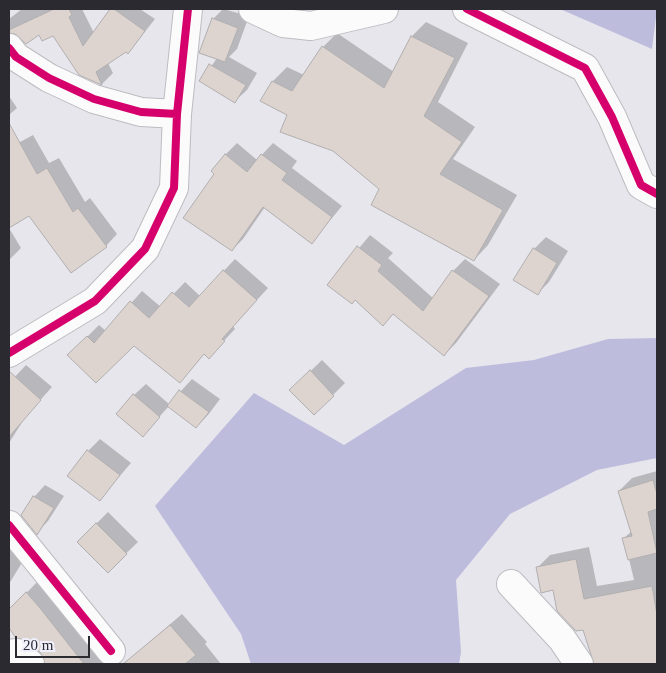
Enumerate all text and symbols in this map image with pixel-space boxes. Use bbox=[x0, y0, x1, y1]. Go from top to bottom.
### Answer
scale bar bbox=[18, 626, 92, 658]
text: 20 m bbox=[23, 637, 53, 653]

